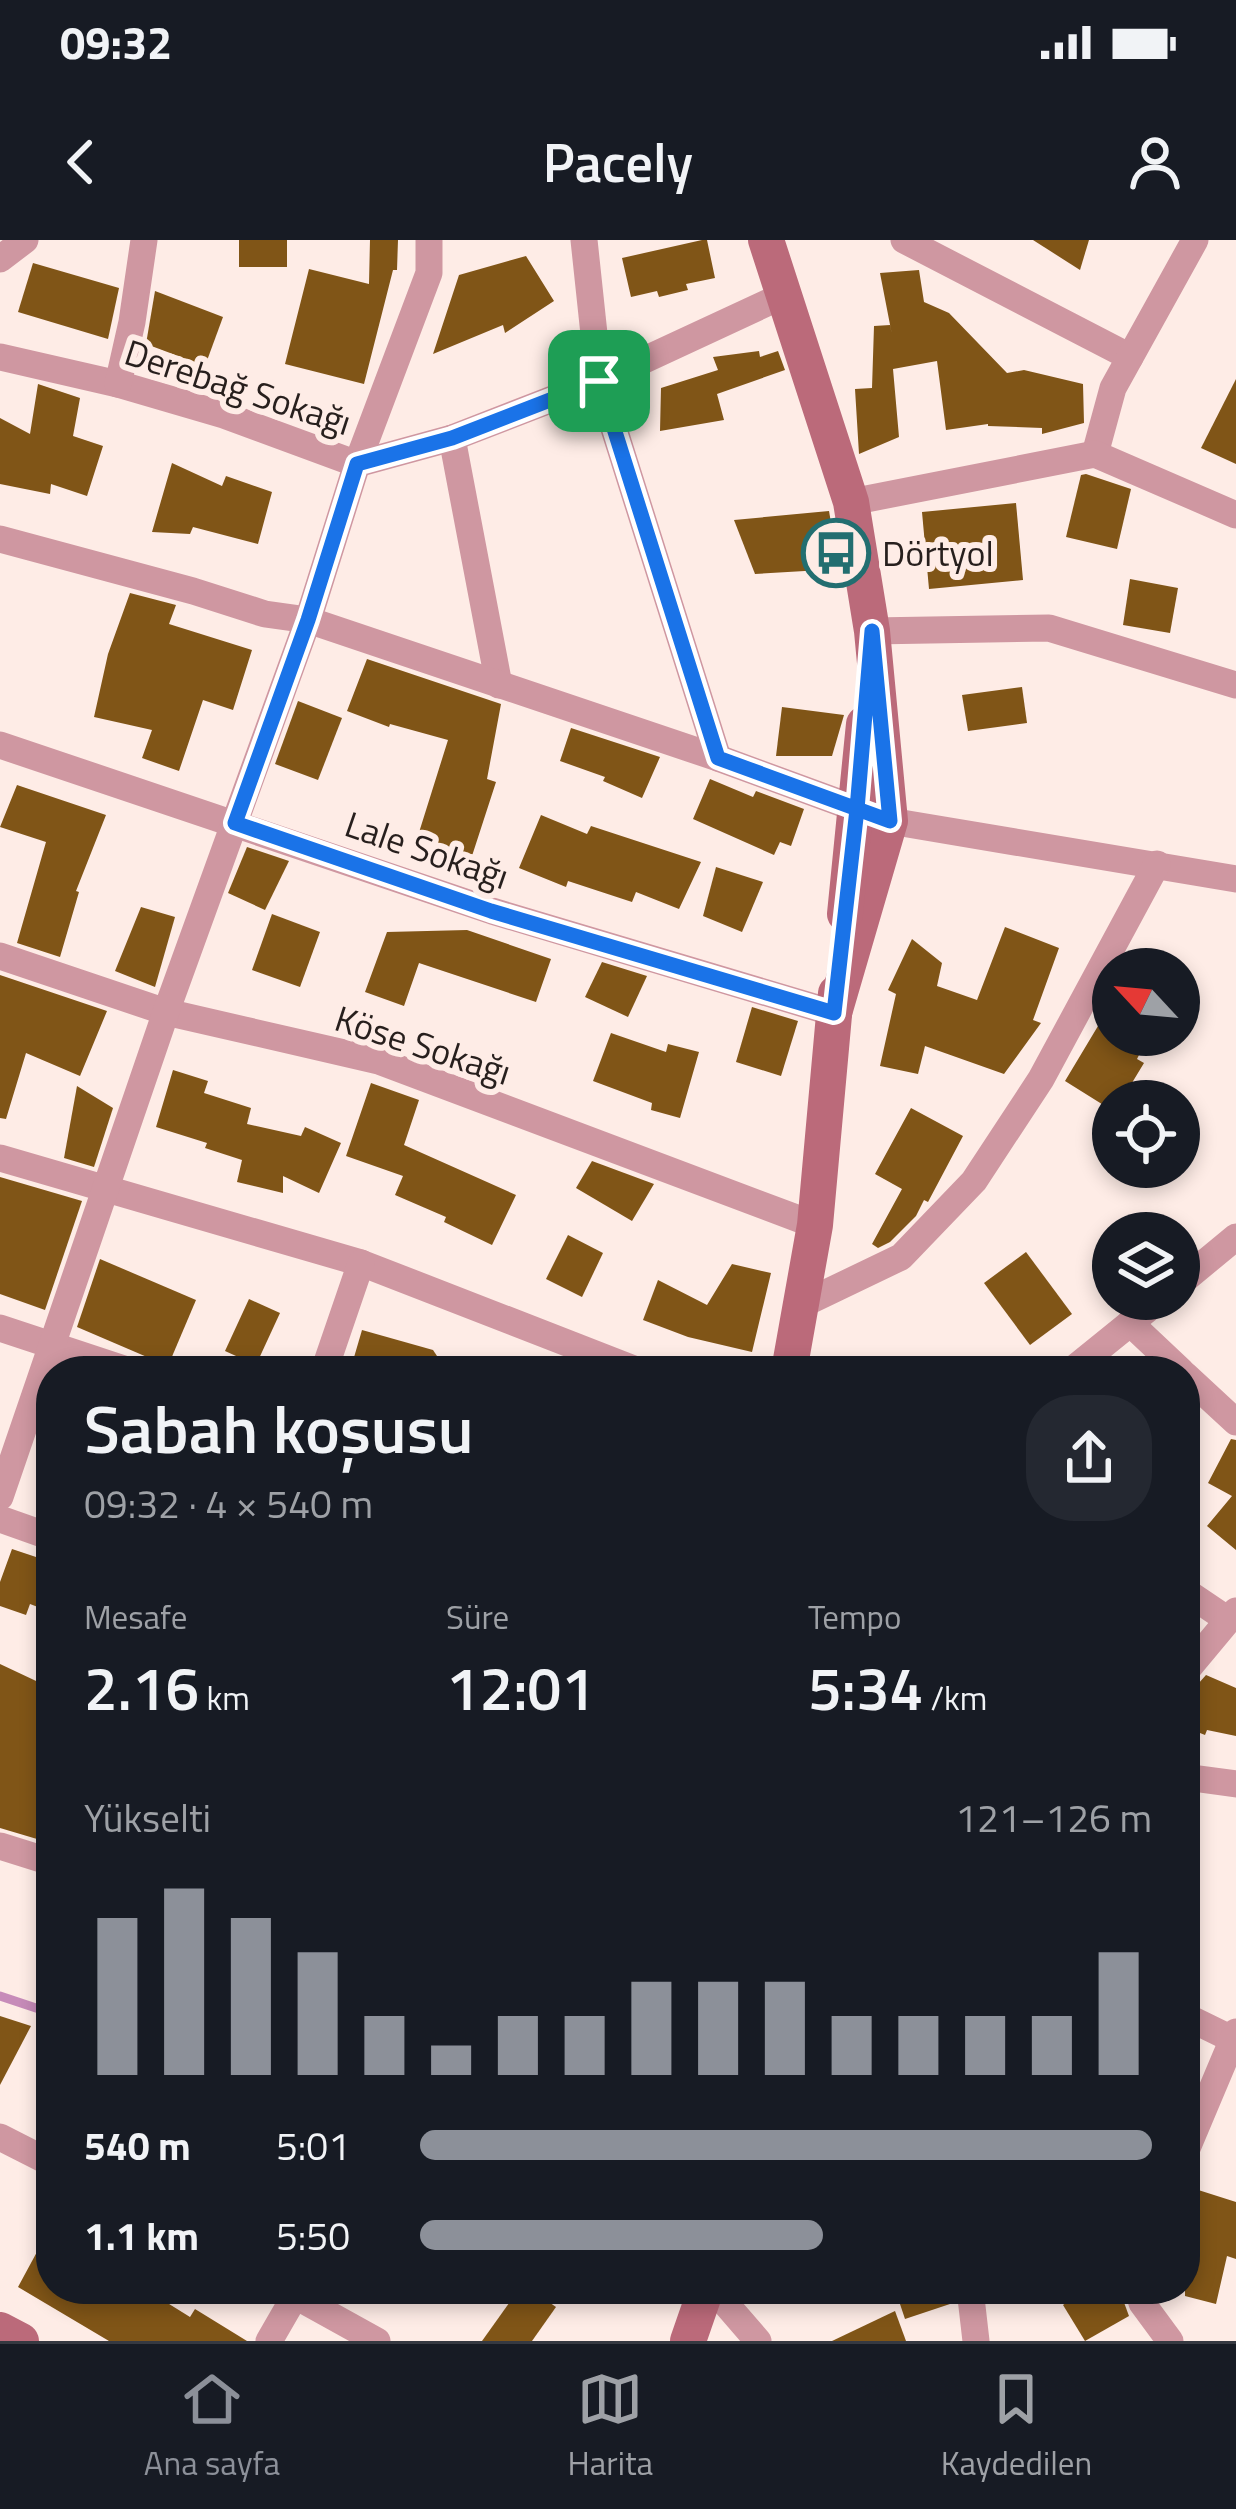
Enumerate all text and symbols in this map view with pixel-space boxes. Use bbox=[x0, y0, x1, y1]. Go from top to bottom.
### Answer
text: 09:32 bbox=[60, 8, 172, 76]
text: Pacely bbox=[543, 121, 693, 203]
icon: back bbox=[48, 129, 114, 195]
icon: person bbox=[1122, 129, 1188, 195]
street label: Derebağ Sokağı bbox=[118, 324, 358, 449]
pin bbox=[548, 330, 650, 432]
icon: arrive bbox=[566, 348, 632, 414]
bus stop icon: Dörtyol bbox=[801, 518, 871, 588]
place label: Dörtyol bbox=[882, 525, 994, 580]
street label: Lale Sokağı bbox=[338, 796, 516, 903]
north arrow bbox=[1092, 948, 1200, 1056]
map controls bbox=[1092, 948, 1200, 1320]
street label: Köse Sokağı bbox=[328, 990, 518, 1099]
button: locate bbox=[1092, 1080, 1200, 1188]
button: layers bbox=[1092, 1212, 1200, 1320]
text: Sabah koşusu bbox=[84, 1378, 473, 1479]
button: share bbox=[1026, 1395, 1152, 1521]
text: 09:32 · 4 × 540 m bbox=[84, 1474, 373, 1533]
text: Mesafe bbox=[84, 1592, 187, 1642]
text: Süre bbox=[446, 1592, 509, 1642]
text: Tempo bbox=[808, 1592, 901, 1642]
text: 2.16 bbox=[84, 1642, 199, 1733]
text: 12:01 bbox=[446, 1642, 595, 1733]
text: 5:34 bbox=[808, 1642, 923, 1733]
text: km bbox=[199, 1673, 250, 1723]
text: /km bbox=[923, 1673, 987, 1723]
text: Yükselti bbox=[84, 1788, 211, 1847]
text: 121–126 m bbox=[955, 1788, 1152, 1847]
text: 540 m bbox=[84, 2116, 191, 2175]
text: 5:01 bbox=[276, 2116, 350, 2175]
text: 1.1 km bbox=[84, 2206, 199, 2265]
text: 5:50 bbox=[276, 2206, 350, 2265]
tab: Ana sayfa bbox=[144, 2366, 280, 2488]
tab: Harita bbox=[568, 2366, 653, 2488]
tab: Kaydedilen bbox=[941, 2366, 1092, 2488]

